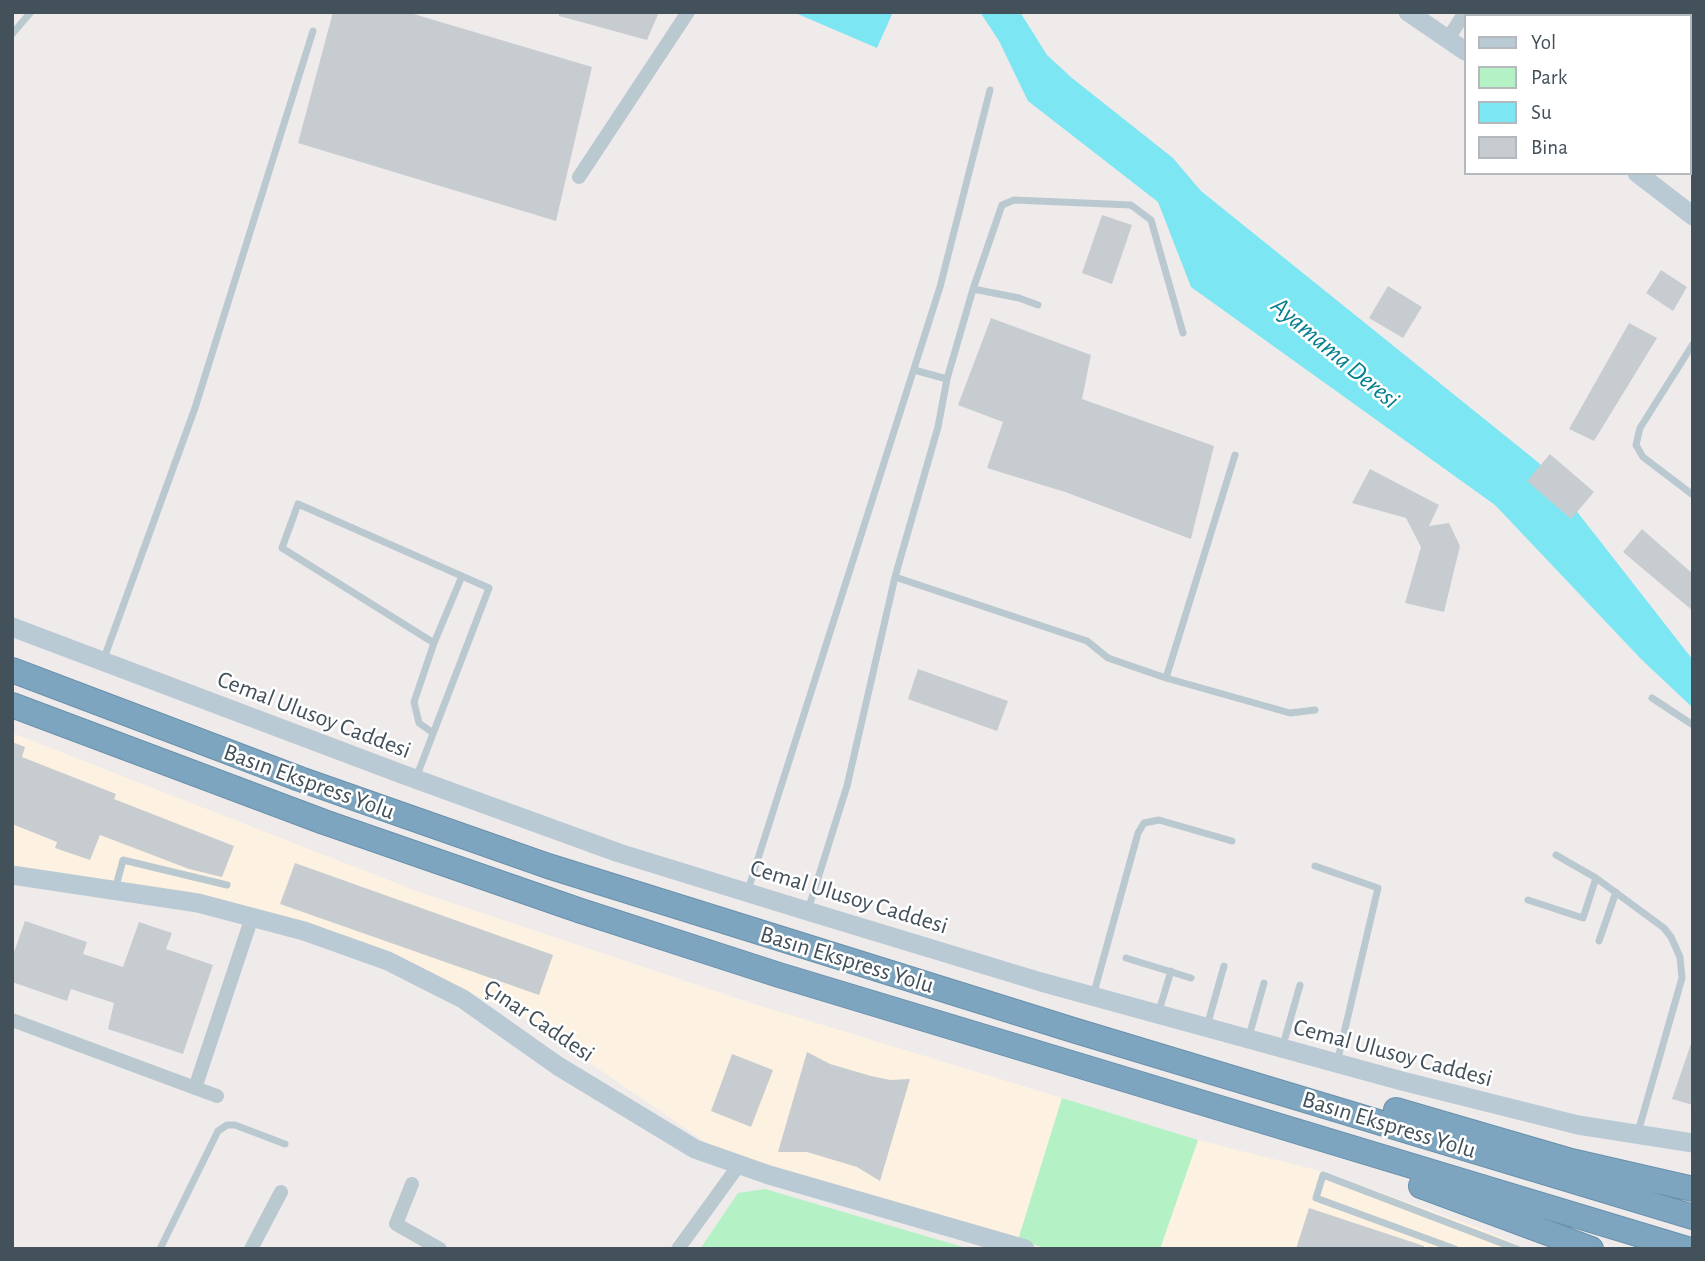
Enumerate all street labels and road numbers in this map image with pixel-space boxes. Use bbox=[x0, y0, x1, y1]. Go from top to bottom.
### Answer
street label: Cemal Ulusoy Caddesi bbox=[213, 665, 415, 765]
street label: Basın Ekspress Yolu bbox=[220, 738, 398, 826]
street label: Cemal Ulusoy Caddesi bbox=[747, 853, 951, 941]
street label: Basın Ekspress Yolu bbox=[757, 920, 937, 1000]
street label: Çınar Caddesi bbox=[478, 973, 600, 1069]
street label: Cemal Ulusoy Caddesi bbox=[1290, 1013, 1496, 1093]
street label: Basın Ekspress Yolu bbox=[1299, 1085, 1479, 1165]

